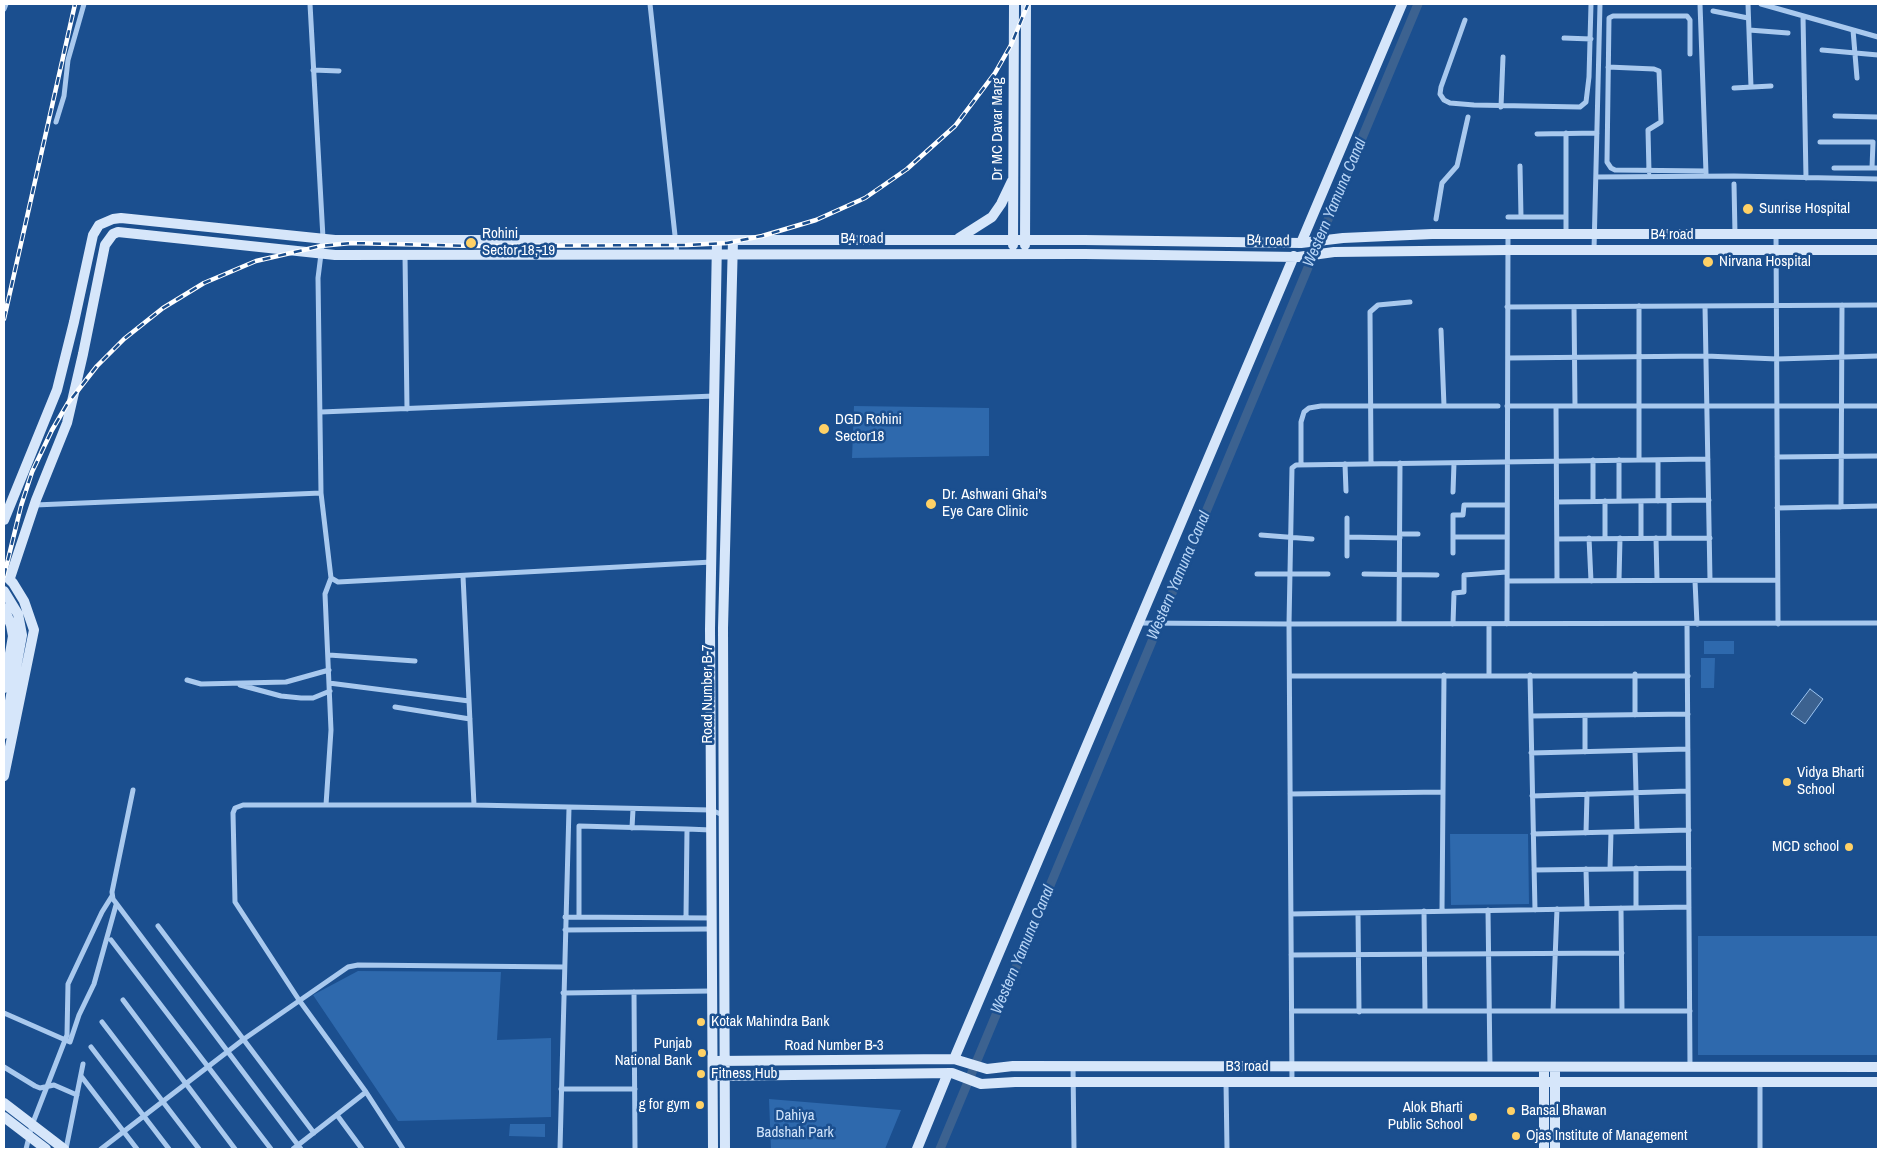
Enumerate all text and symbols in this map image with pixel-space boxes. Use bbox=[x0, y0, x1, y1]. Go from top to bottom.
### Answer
street label: Dr MC Davar Marg bbox=[989, 77, 1007, 181]
water label: Western Yamuna Canal bbox=[1299, 136, 1371, 270]
place label: Sunrise Hospital bbox=[1759, 200, 1850, 218]
marker: Sunrise Hospital bbox=[1741, 202, 1755, 216]
place label: Rohini Sector 18, 19 bbox=[482, 225, 555, 260]
street label: B4 road bbox=[1650, 226, 1694, 244]
street label: B4 road bbox=[840, 230, 884, 248]
street label: B4 road bbox=[1246, 232, 1290, 250]
marker: Rohini Sector 18, 19 bbox=[464, 236, 478, 250]
place label: Nirvana Hospital bbox=[1719, 253, 1811, 271]
marker: Nirvana Hospital bbox=[1701, 255, 1715, 269]
place label: DGD Rohini Sector18 bbox=[835, 411, 902, 446]
marker: DGD Rohini Sector18 bbox=[817, 422, 831, 436]
place label: Dr. Ashwani Ghai's Eye Care Clinic bbox=[942, 486, 1047, 521]
marker: Dr. Ashwani Ghai's Eye Care Clinic bbox=[924, 497, 938, 511]
water label: Western Yamuna Canal bbox=[1143, 509, 1215, 643]
street label: Road Number B-7 bbox=[699, 644, 717, 744]
place label: Vidya Bharti School bbox=[1797, 764, 1864, 799]
marker: Vidya Bharti School bbox=[1781, 776, 1793, 788]
place label: MCD school bbox=[1772, 838, 1839, 856]
marker: MCD school bbox=[1843, 841, 1855, 853]
water label: Western Yamuna Canal bbox=[987, 883, 1059, 1017]
place label: Kotak Mahindra Bank bbox=[711, 1013, 829, 1031]
marker: Kotak Mahindra Bank bbox=[695, 1016, 707, 1028]
place label: Punjab National Bank bbox=[615, 1035, 692, 1070]
street label: Road Number B-3 bbox=[784, 1037, 884, 1055]
marker: Punjab National Bank bbox=[696, 1047, 708, 1059]
street label: B3 road bbox=[1225, 1058, 1269, 1076]
place label: Fitness Hub bbox=[711, 1065, 777, 1083]
marker: Fitness Hub bbox=[695, 1068, 707, 1080]
place label: g for gym bbox=[639, 1096, 690, 1114]
marker: g for gym bbox=[694, 1099, 706, 1111]
place label: Alok Bharti Public School bbox=[1388, 1099, 1463, 1134]
place label: Bansal Bhawan bbox=[1521, 1102, 1606, 1120]
marker: Bansal Bhawan bbox=[1505, 1105, 1517, 1117]
park label: Dahiya Badshah Park bbox=[756, 1107, 834, 1142]
marker: Alok Bharti Public School bbox=[1467, 1111, 1479, 1123]
place label: Ojas Institute of Management bbox=[1526, 1127, 1687, 1145]
marker: Ojas Institute of Management bbox=[1510, 1130, 1522, 1142]

